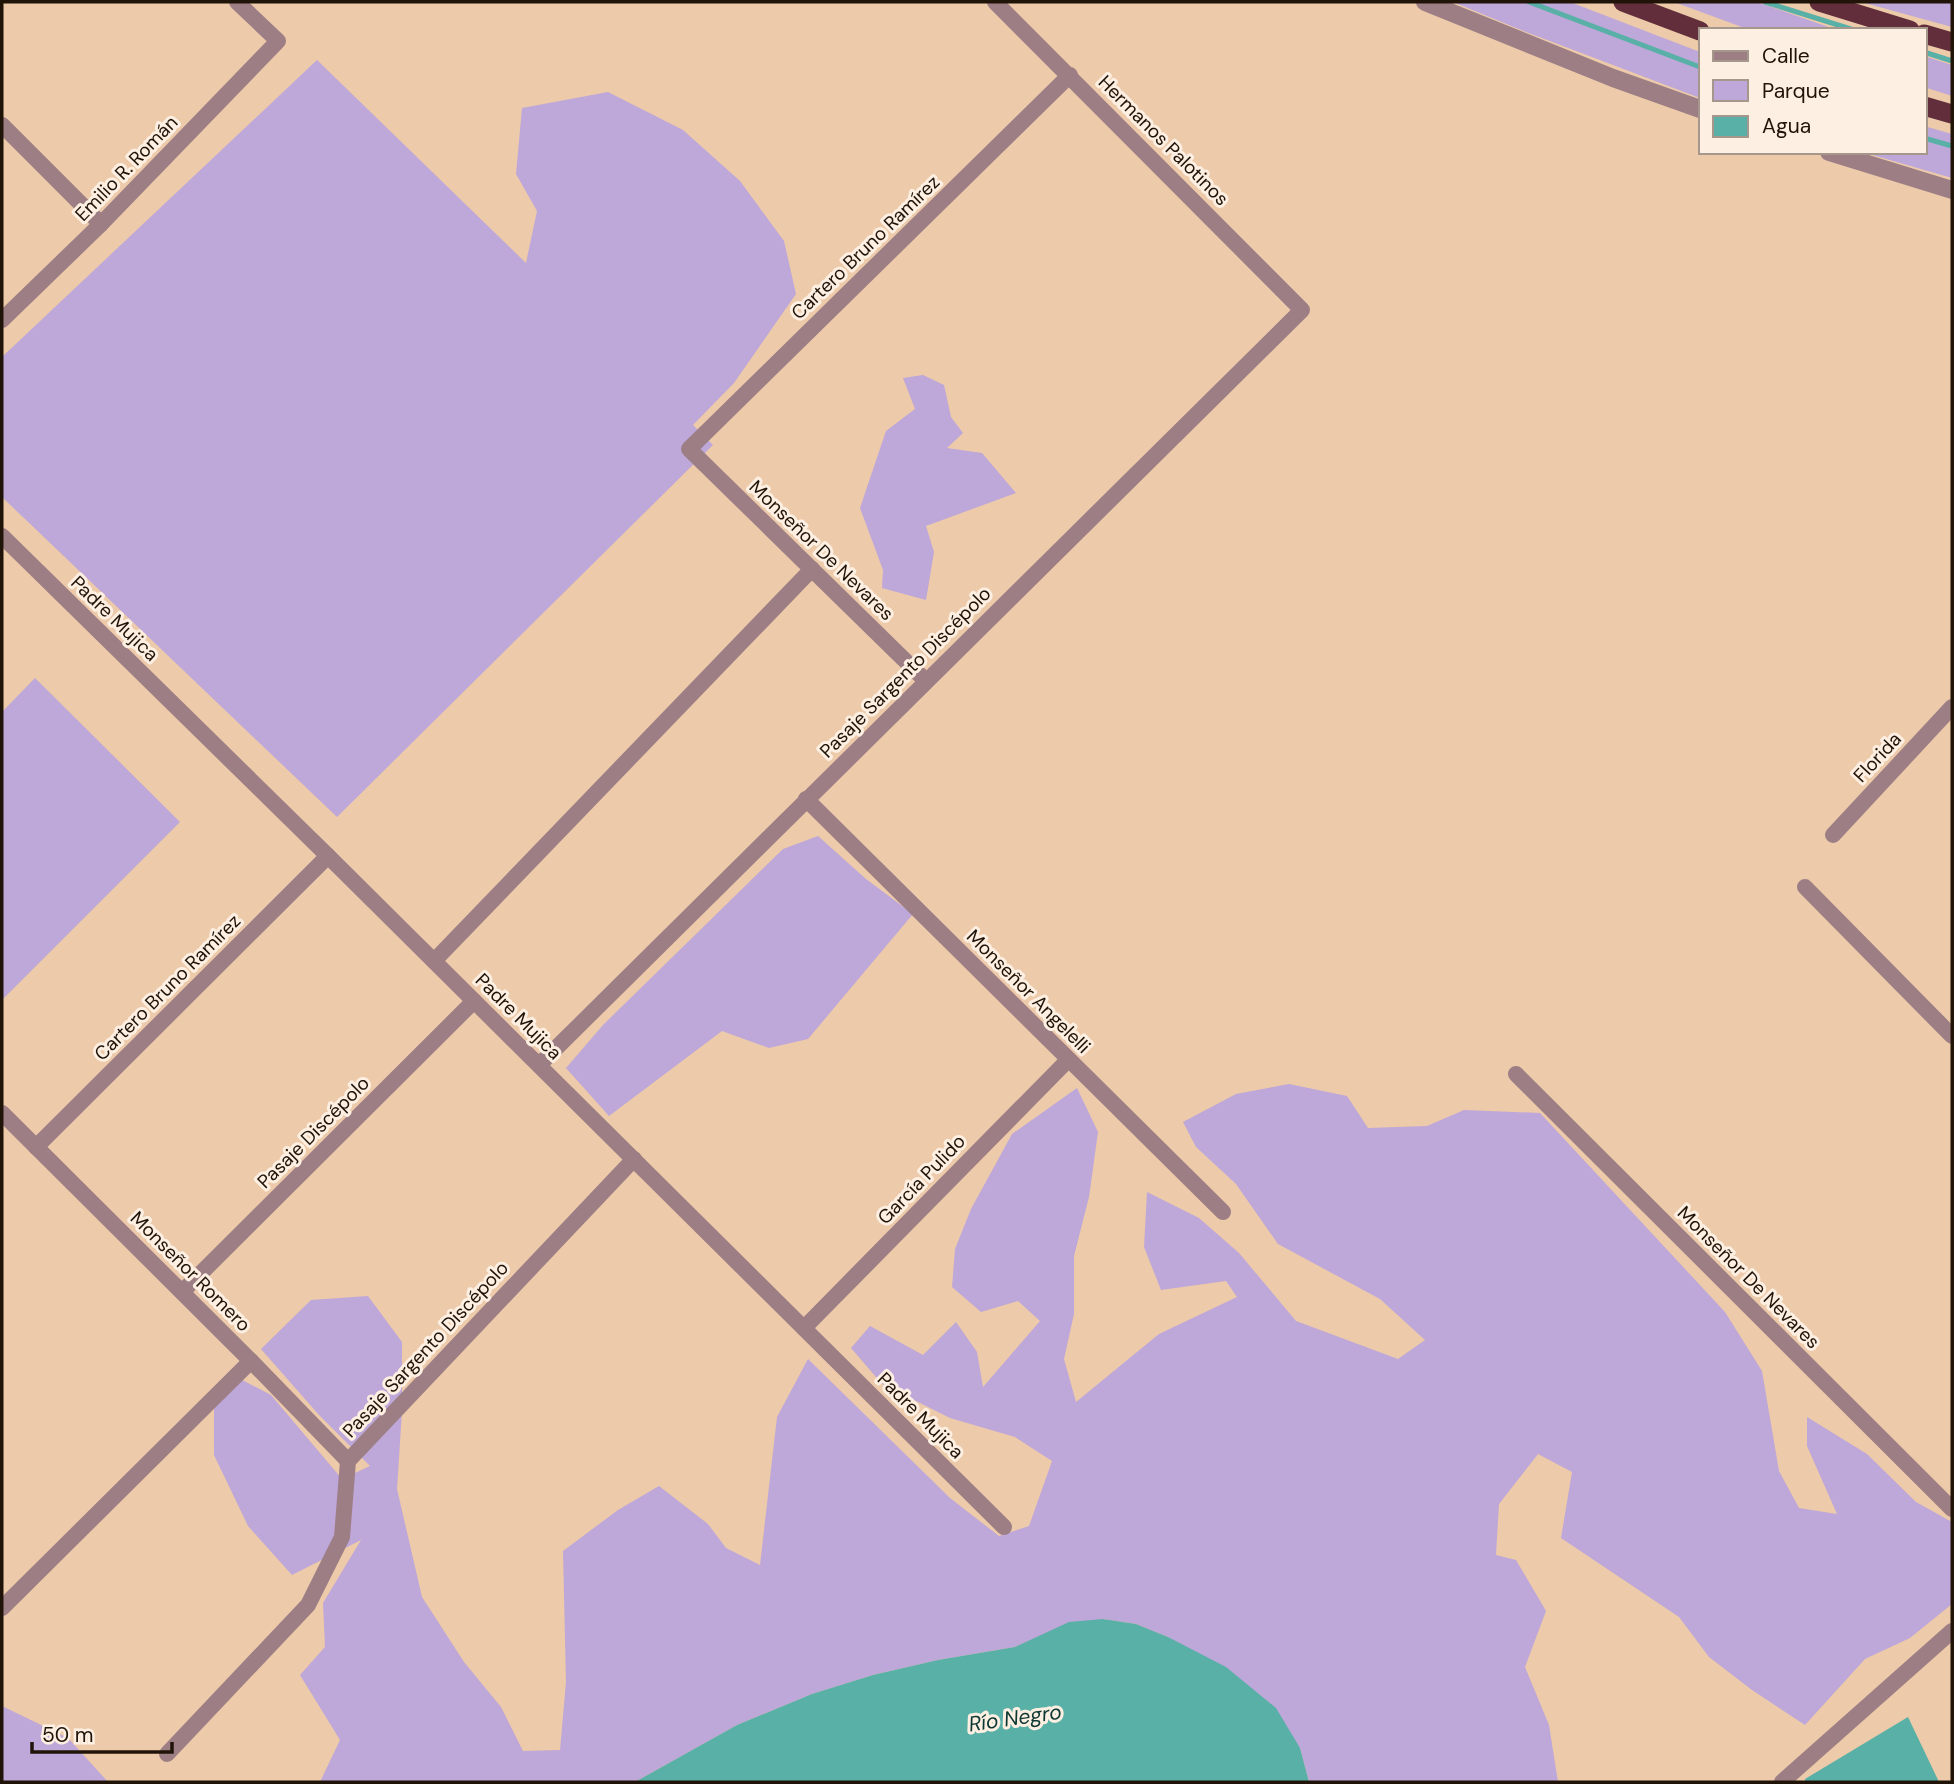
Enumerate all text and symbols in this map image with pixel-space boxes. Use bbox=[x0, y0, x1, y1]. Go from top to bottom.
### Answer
legend bbox=[1699, 28, 1926, 154]
text: Calle bbox=[1762, 42, 1810, 70]
street label: Hermanos Palotinos bbox=[1093, 70, 1234, 211]
text: Parque bbox=[1762, 77, 1830, 105]
street label: Emilio R. Román bbox=[70, 110, 183, 227]
text: Agua bbox=[1762, 112, 1811, 140]
street label: Cartero Bruno Ramírez bbox=[786, 170, 945, 325]
street label: Monseñor De Nevares bbox=[744, 475, 899, 626]
street label: Padre Mujica bbox=[65, 570, 164, 666]
street label: Pasaje Sargento Discépolo bbox=[814, 581, 996, 763]
street label: Florida bbox=[1848, 727, 1907, 788]
street label: Cartero Bruno Ramírez bbox=[89, 909, 246, 1066]
street label: Monseñor Angelelli bbox=[961, 924, 1096, 1059]
street label: Padre Mujica bbox=[470, 968, 567, 1065]
street label: Pasaje Discépolo bbox=[252, 1071, 375, 1194]
street label: García Pulido bbox=[872, 1129, 971, 1230]
street label: Monseñor De Nevares bbox=[1672, 1201, 1825, 1354]
street label: Monseñor Romero bbox=[125, 1206, 256, 1337]
street label: Pasaje Sargento Discépolo bbox=[337, 1256, 514, 1443]
street label: Padre Mujica bbox=[872, 1367, 969, 1464]
water label: Río Negro bbox=[967, 1698, 1063, 1738]
scale bar bbox=[32, 1710, 172, 1754]
text: 50 m bbox=[42, 1721, 93, 1749]

